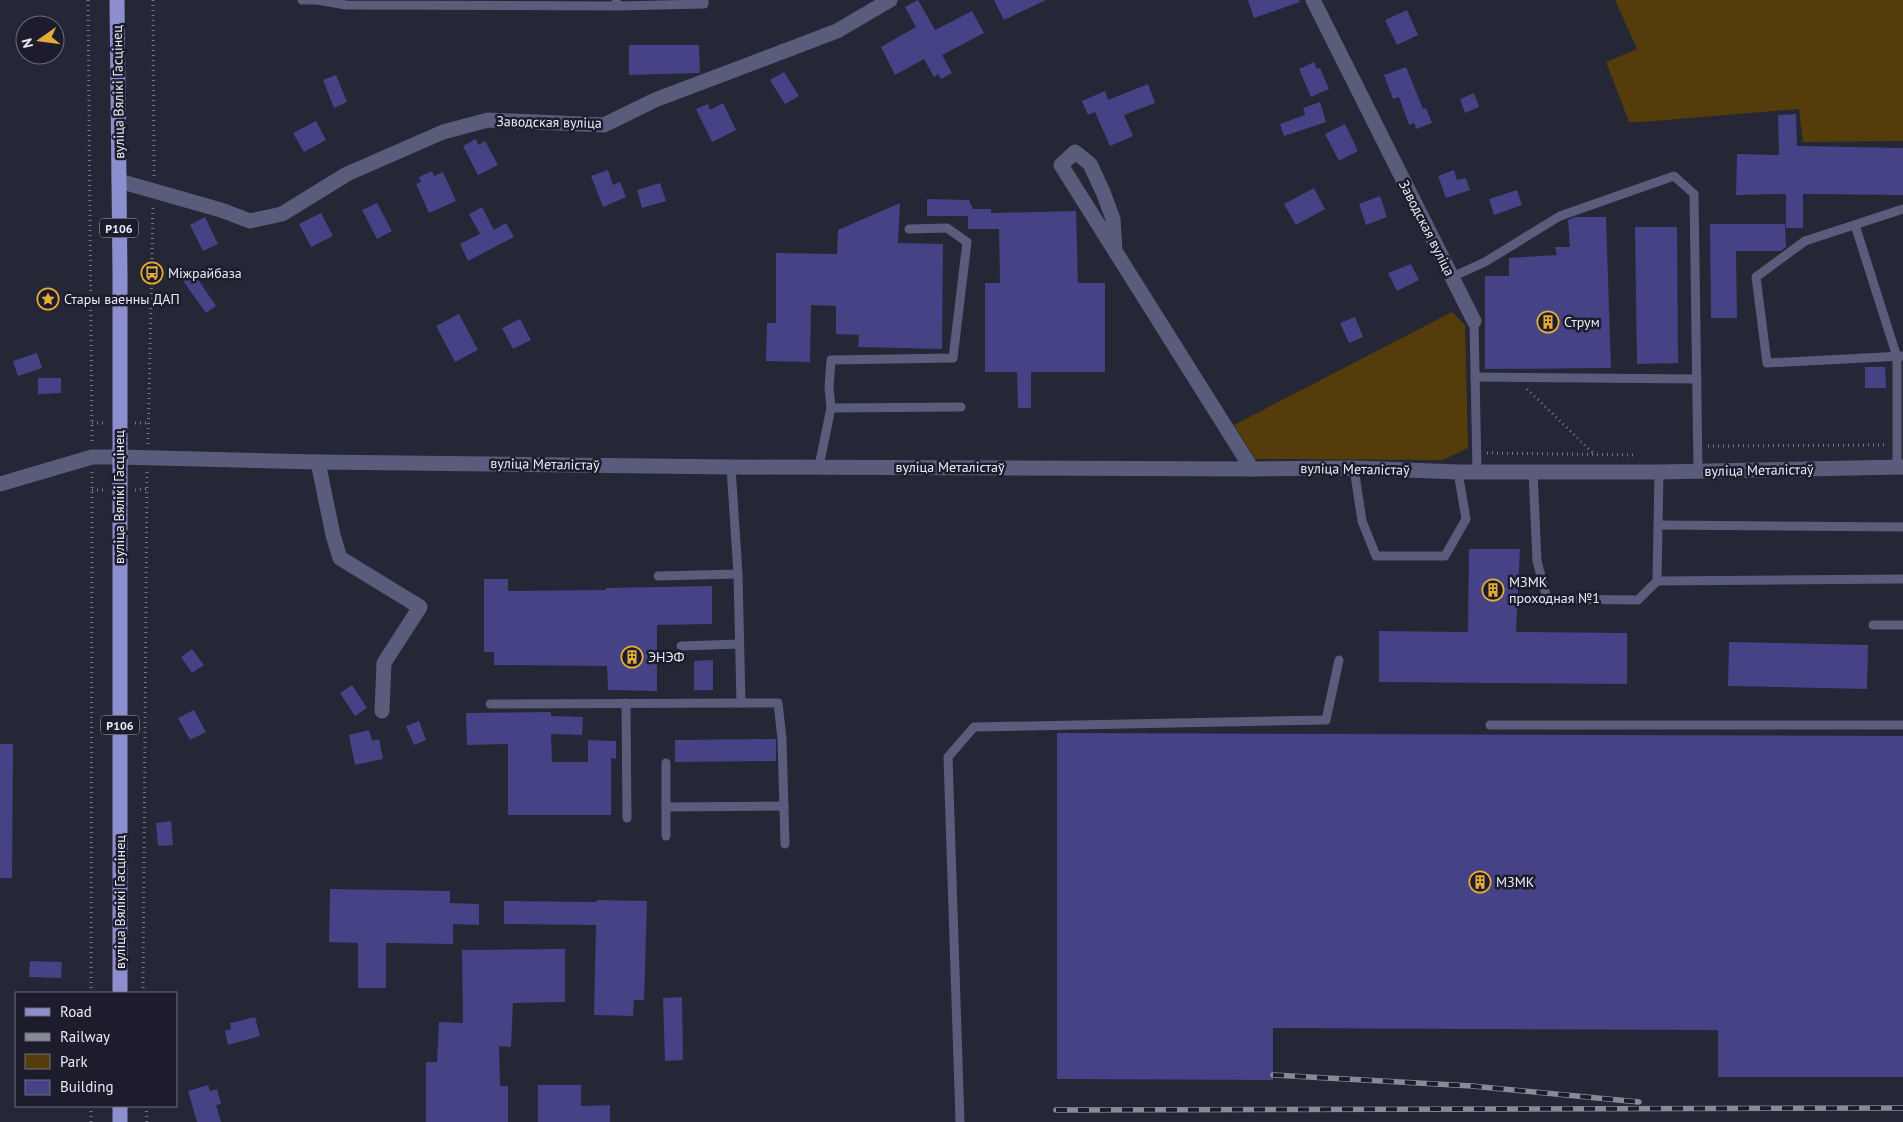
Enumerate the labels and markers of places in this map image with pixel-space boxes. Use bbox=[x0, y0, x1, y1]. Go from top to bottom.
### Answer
bus stop icon: Міжрайбаза bbox=[140, 261, 164, 285]
place label: Міжрайбаза bbox=[168, 264, 242, 282]
place icon: Стары ваенны ДАП bbox=[36, 287, 60, 311]
place label: Стары ваенны ДАП bbox=[64, 290, 180, 308]
building icon: Струм bbox=[1536, 310, 1560, 334]
place label: Струм bbox=[1564, 313, 1600, 331]
place label: МЗМК проходная №1 bbox=[1509, 573, 1600, 607]
building icon: МЗМК проходная №1 bbox=[1481, 578, 1505, 602]
building icon: ЭНЭФ bbox=[620, 645, 644, 669]
place label: ЭНЭФ bbox=[648, 648, 685, 666]
building icon: МЗМК bbox=[1468, 870, 1492, 894]
place label: МЗМК bbox=[1496, 873, 1535, 891]

